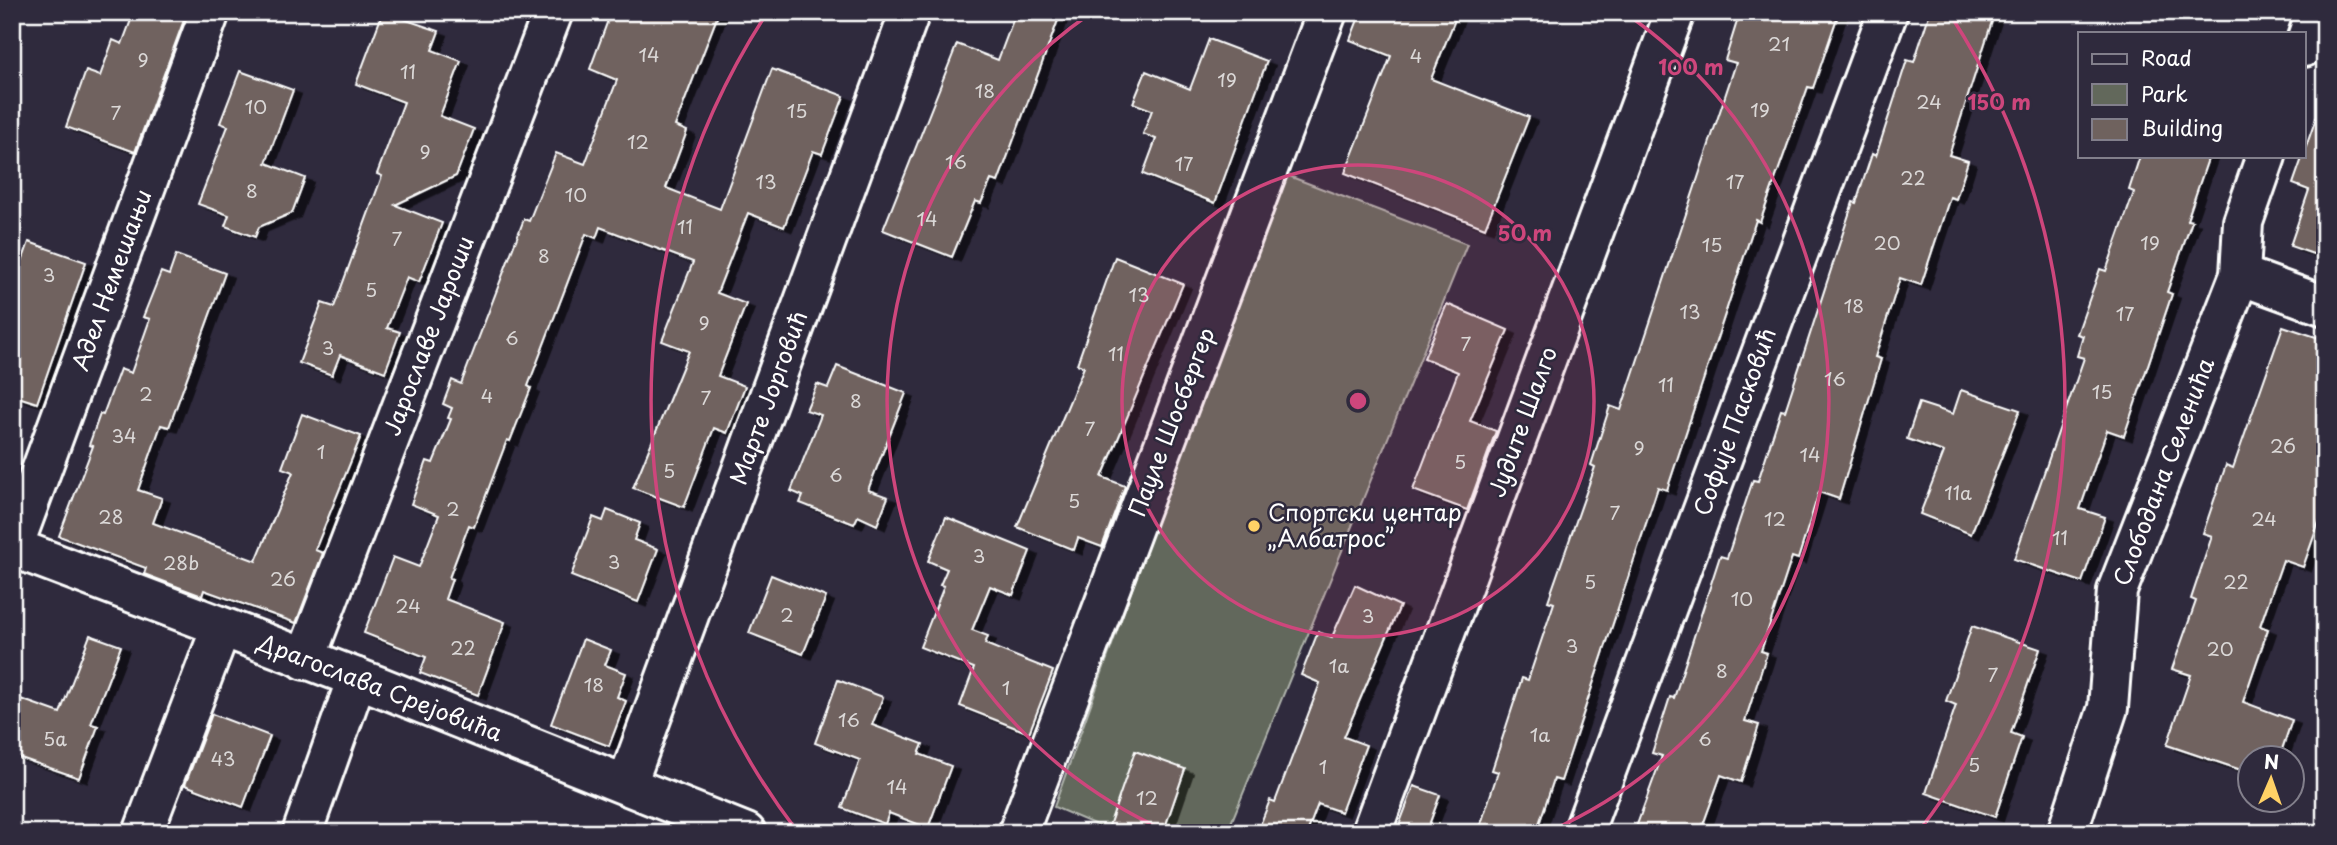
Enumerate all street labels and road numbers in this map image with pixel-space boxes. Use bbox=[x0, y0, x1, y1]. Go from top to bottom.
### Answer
street label: Адел Немешањи bbox=[62, 184, 160, 375]
street label: Јарославе Јароши bbox=[373, 230, 482, 440]
street label: Марте Јорговић bbox=[720, 306, 815, 489]
street label: Пауле Шосбергер bbox=[1118, 322, 1223, 521]
street label: Софије Пасковић bbox=[1683, 323, 1784, 520]
street label: Јудите Шалго bbox=[1478, 341, 1565, 502]
street label: Слободана Селенића bbox=[2103, 352, 2222, 591]
street label: Драгослава Срејовића bbox=[252, 623, 508, 750]

